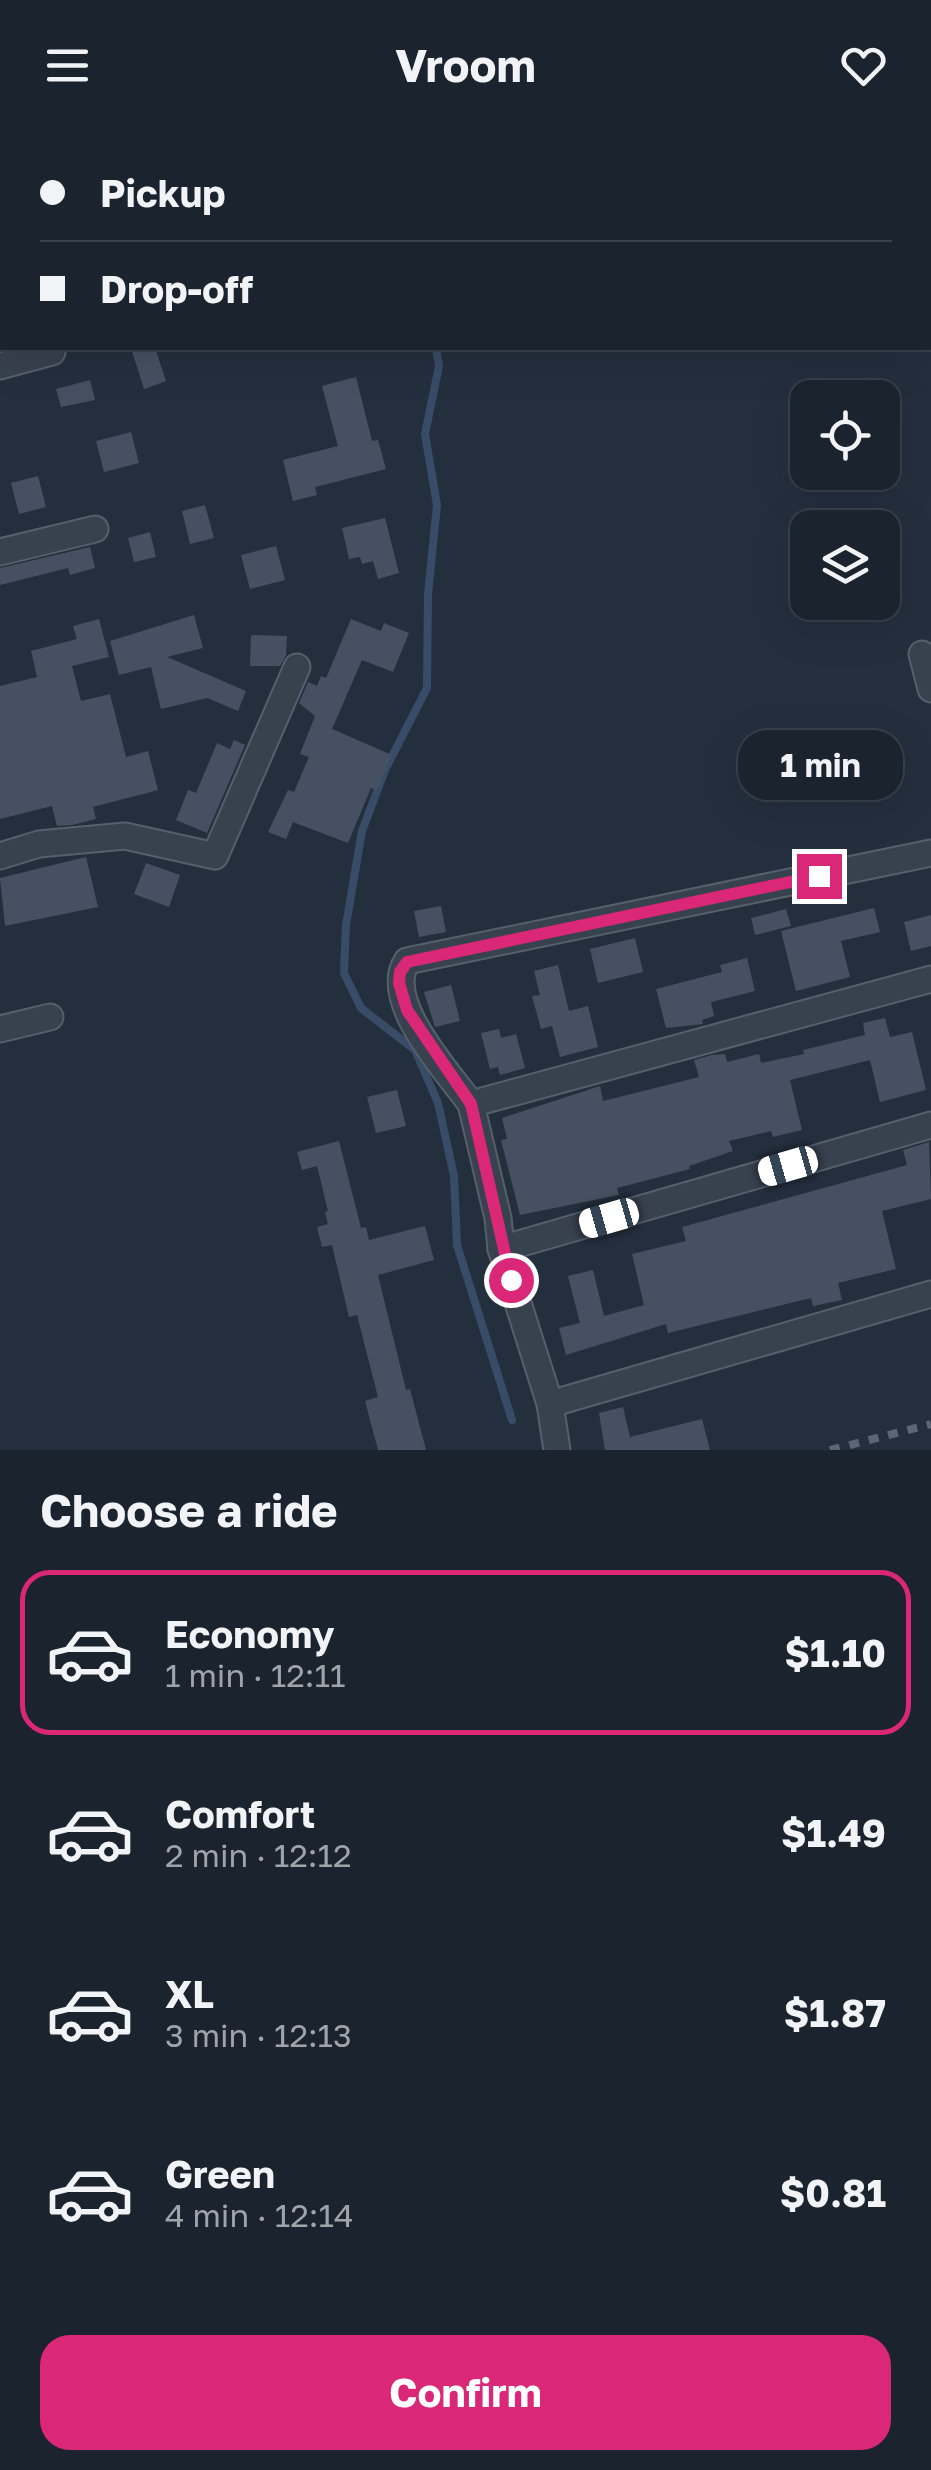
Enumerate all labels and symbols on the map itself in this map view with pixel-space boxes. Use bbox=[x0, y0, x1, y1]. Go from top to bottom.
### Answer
callout: 1 min bbox=[736, 731, 902, 801]
route end bbox=[797, 854, 842, 899]
car bbox=[755, 1143, 821, 1189]
car bbox=[576, 1195, 642, 1241]
route start bbox=[489, 1258, 534, 1303]

